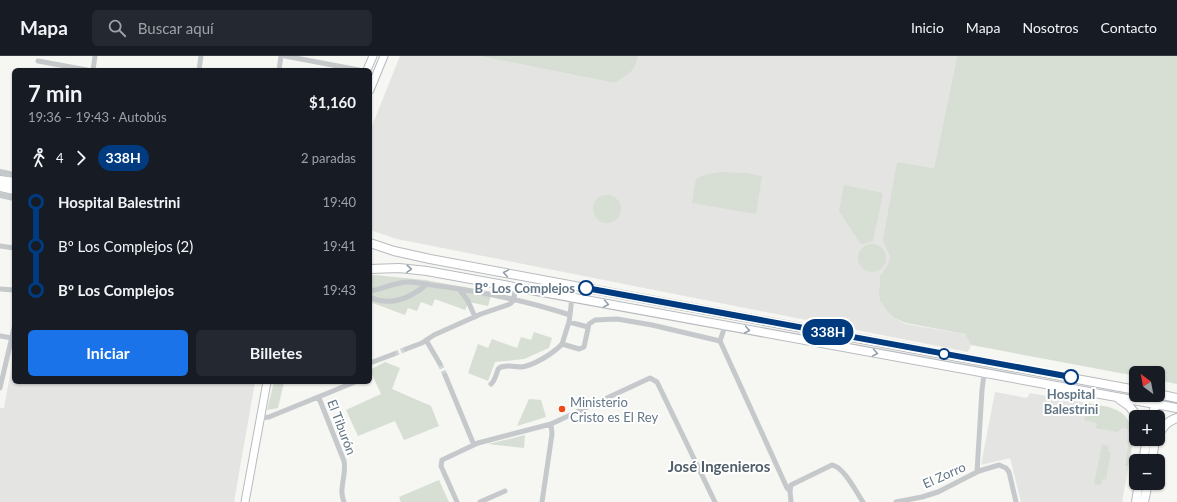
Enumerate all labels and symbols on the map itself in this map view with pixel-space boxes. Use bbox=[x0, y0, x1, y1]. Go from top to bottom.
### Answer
one-way arrow bbox=[406, 264, 412, 273]
one-way arrow bbox=[503, 269, 509, 278]
place label: Bº Los Complejos bbox=[474, 280, 575, 296]
marker: Bº Los Complejos bbox=[578, 280, 594, 296]
one-way arrow bbox=[603, 299, 609, 307]
line badge: 338H bbox=[800, 319, 856, 345]
one-way arrow bbox=[744, 325, 751, 334]
unlabelled marker bbox=[938, 348, 950, 360]
one-way arrow bbox=[872, 349, 878, 357]
north arrow bbox=[1129, 366, 1165, 402]
marker: Hospital Balestrini bbox=[1063, 369, 1079, 385]
place label: Hospital Balestrini bbox=[1044, 386, 1098, 417]
place label: Ministerio Cristo es El Rey bbox=[570, 394, 659, 425]
street label: El Tiburón bbox=[324, 397, 360, 457]
marker: Ministerio Cristo es El Rey bbox=[557, 404, 567, 414]
district label: José Ingenieros bbox=[668, 457, 771, 475]
street label: El Zorro bbox=[920, 458, 968, 492]

